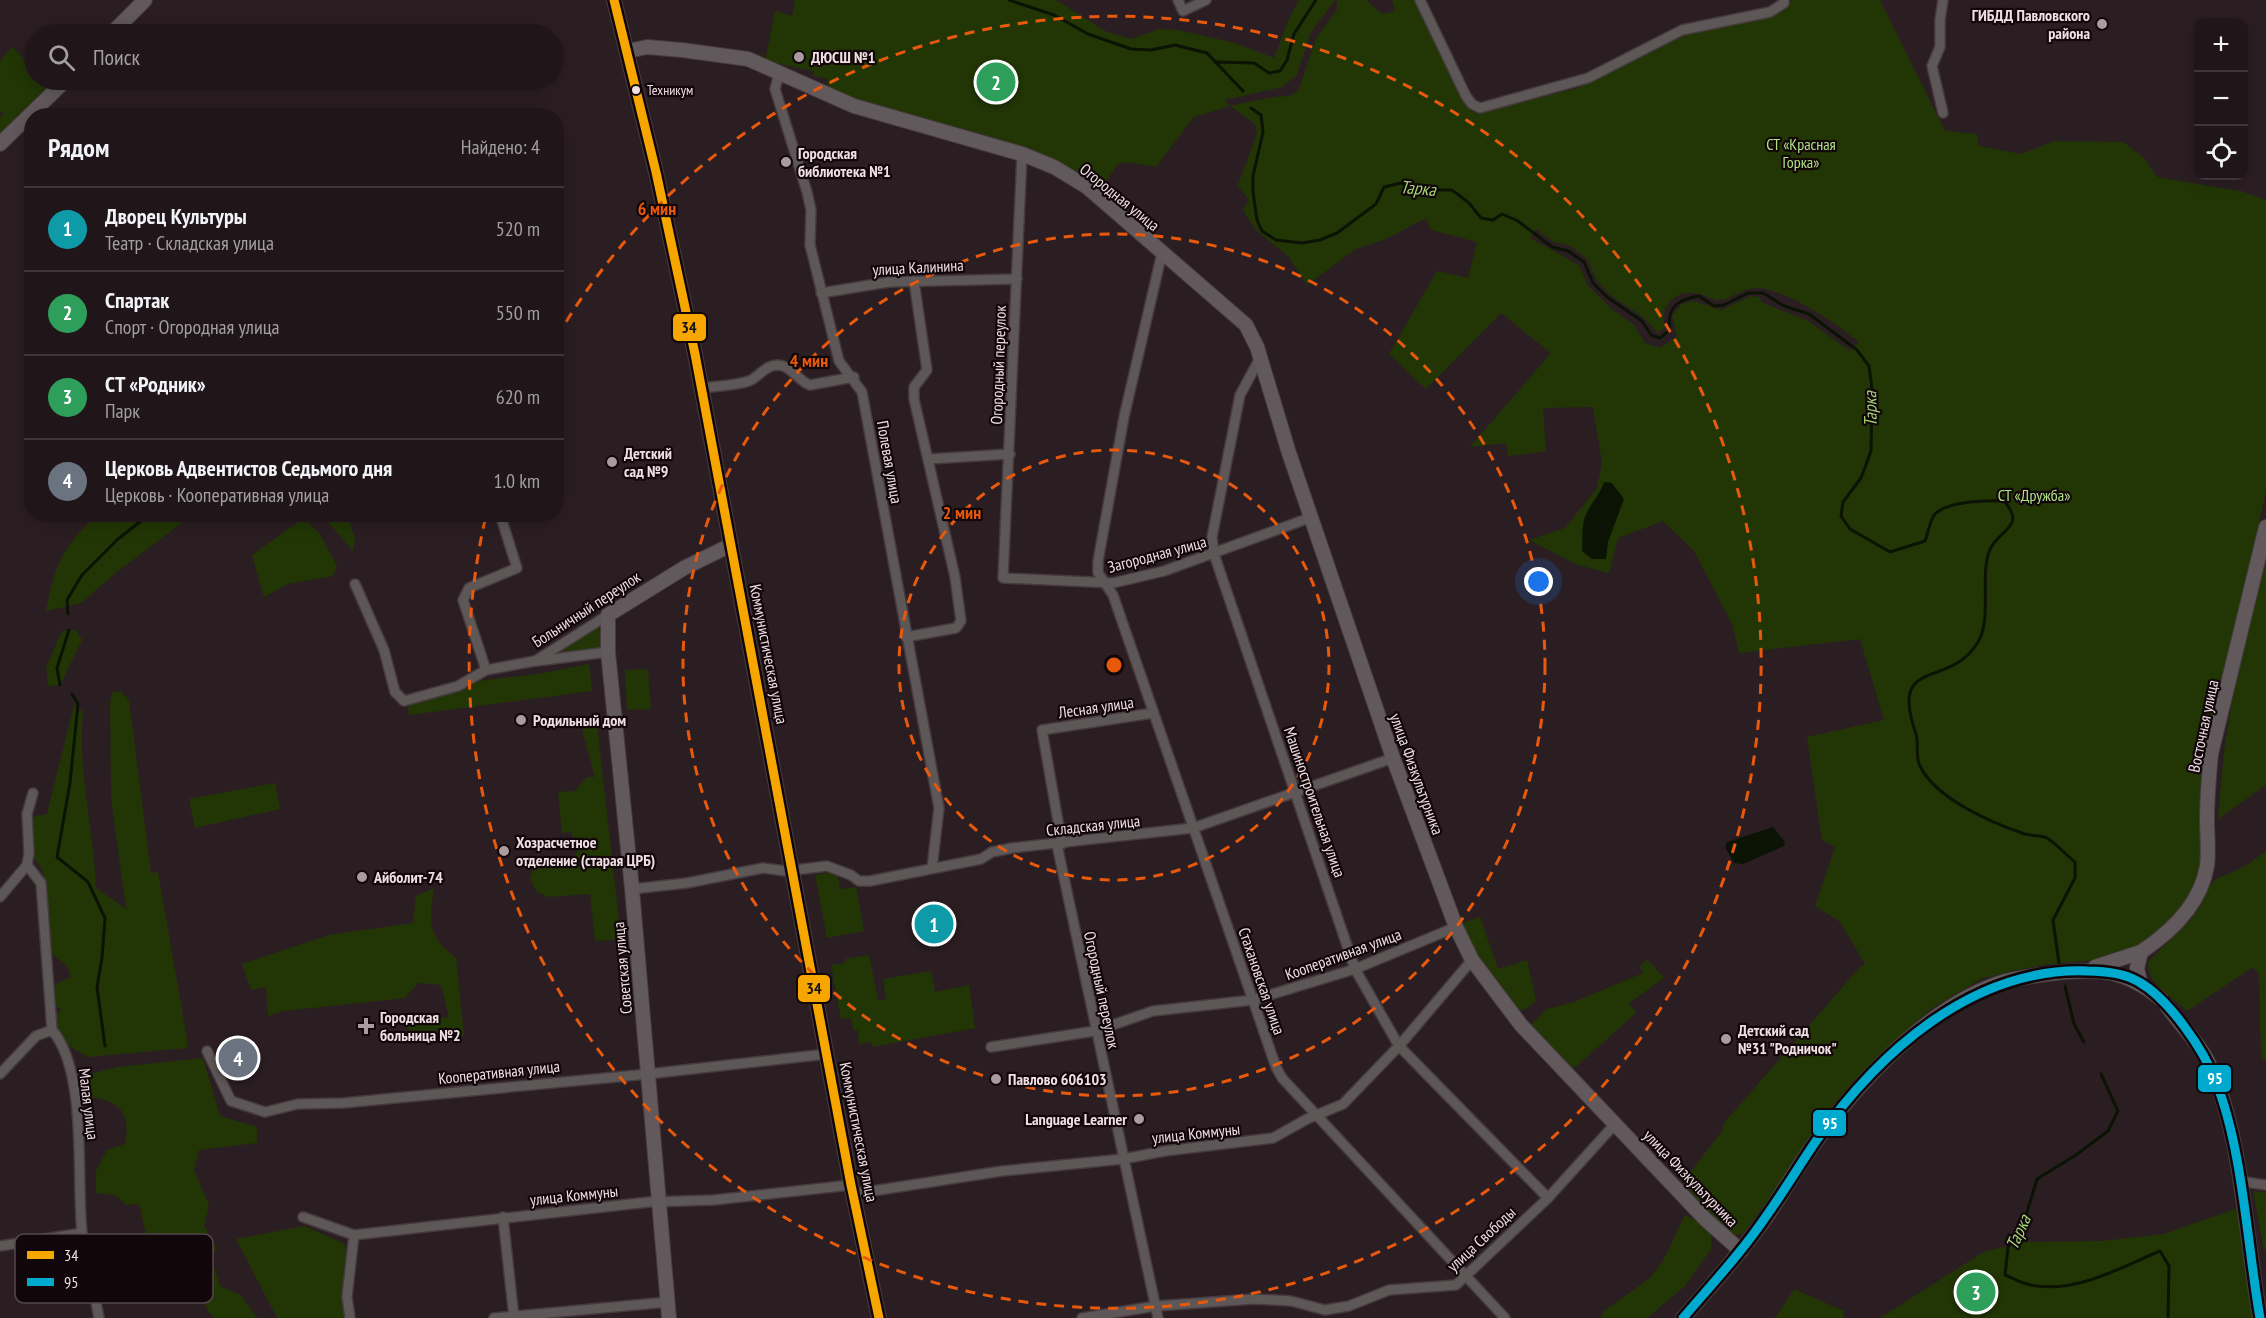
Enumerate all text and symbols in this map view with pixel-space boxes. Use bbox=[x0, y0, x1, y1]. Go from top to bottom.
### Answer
place label: ГИБДД Павловского района bbox=[1972, 5, 2090, 43]
marker: ГИБДД Павловского района bbox=[2095, 17, 2109, 31]
map controls bbox=[2194, 18, 2248, 180]
button: + bbox=[2194, 18, 2248, 72]
search box bbox=[24, 24, 564, 90]
icon: search bbox=[45, 41, 78, 74]
text: Поиск bbox=[93, 43, 140, 71]
place label: ДЮСШ №1 bbox=[811, 47, 875, 67]
marker: ДЮСШ №1 bbox=[792, 50, 806, 64]
pin: 2 bbox=[976, 60, 1016, 104]
button: − bbox=[2194, 72, 2248, 126]
place label: Техникум bbox=[647, 81, 693, 99]
marker: Техникум bbox=[630, 84, 642, 96]
button: locate bbox=[2194, 126, 2248, 180]
text: Рядом bbox=[48, 131, 109, 164]
text: Найдено: 4 bbox=[461, 134, 540, 160]
park label: СТ «Красная Горка» bbox=[1766, 134, 1836, 172]
place label: Городская библиотека №1 bbox=[798, 143, 891, 181]
marker: Городская библиотека №1 bbox=[779, 155, 793, 169]
street label: Огородная улица bbox=[1076, 159, 1164, 235]
water label: Тарка bbox=[1399, 175, 1438, 201]
text: 6 мин bbox=[638, 197, 676, 220]
text: Дворец Культуры bbox=[105, 202, 247, 230]
text: 1 bbox=[63, 216, 72, 242]
text: 520 m bbox=[496, 216, 540, 242]
text: Театр · Складская улица bbox=[105, 230, 274, 256]
street label: улица Калинина bbox=[872, 255, 964, 279]
text: Спартак bbox=[105, 286, 169, 314]
text: 2 bbox=[63, 300, 72, 326]
text: 550 m bbox=[496, 300, 540, 326]
street label: Огородный переулок bbox=[986, 304, 1010, 425]
line badge: 34 bbox=[672, 313, 707, 342]
text: Спорт · Огородная улица bbox=[105, 314, 280, 340]
text: 34 bbox=[681, 317, 697, 337]
text: 4 мин bbox=[790, 349, 828, 372]
text: СТ «Родник» bbox=[105, 370, 206, 398]
text: 3 bbox=[63, 384, 72, 410]
text: 620 m bbox=[496, 384, 540, 410]
water label: Тарка bbox=[1858, 390, 1882, 427]
text: Парк bbox=[105, 398, 140, 424]
street label: Полевая улица bbox=[873, 419, 907, 505]
place label: Детский сад №9 bbox=[624, 443, 672, 481]
text: Церковь Адвентистов Седьмого дня bbox=[105, 454, 392, 482]
marker: Детский сад №9 bbox=[605, 455, 619, 469]
text: 4 bbox=[63, 468, 72, 494]
text: 1.0 km bbox=[493, 468, 540, 494]
text: Церковь · Кооперативная улица bbox=[105, 482, 329, 508]
park label: СТ «Дружба» bbox=[1998, 485, 2070, 505]
text: 2 мин bbox=[943, 501, 981, 524]
street label: Загородная улица bbox=[1105, 531, 1209, 577]
street label: Больничный переулок bbox=[528, 566, 645, 651]
your location bbox=[1524, 567, 1553, 596]
street label: Коммунистическая улица bbox=[746, 582, 792, 726]
centre of rings bbox=[1104, 655, 1124, 675]
street label: Восточная улица bbox=[2183, 678, 2223, 774]
street label: Лесная улица bbox=[1056, 692, 1135, 722]
place label: Родильный дом bbox=[533, 710, 626, 730]
street label: улица Физкультурника bbox=[1386, 711, 1448, 837]
marker: Родильный дом bbox=[514, 713, 528, 727]
street label: Машиностроительная улица bbox=[1280, 724, 1350, 880]
street label: Складская улица bbox=[1045, 810, 1141, 840]
place label: Хозрасчетное отделение (старая ЦРБ) bbox=[516, 832, 655, 870]
marker: Хозрасчетное отделение (старая ЦРБ) bbox=[497, 844, 511, 858]
place label: Айболит-74 bbox=[373, 867, 443, 887]
marker: Айболит-74 bbox=[355, 870, 369, 884]
pin: 1 bbox=[914, 902, 954, 946]
street label: Советская улица bbox=[608, 921, 636, 1015]
street label: Кооперативная улица bbox=[1282, 924, 1404, 984]
street label: Стахановская улица bbox=[1234, 925, 1290, 1037]
street label: Огородный переулок bbox=[1080, 930, 1124, 1051]
line badge: 34 bbox=[797, 974, 831, 1003]
text: 34 bbox=[806, 978, 822, 998]
place label: Городская больница №2 bbox=[380, 1007, 461, 1045]
marker: Городская больница №2 bbox=[357, 1017, 375, 1035]
place label: Детский сад №31 "Родничок" bbox=[1738, 1020, 1837, 1058]
marker: Детский сад №31 "Родничок" bbox=[1719, 1032, 1733, 1046]
pin: 4 bbox=[218, 1036, 258, 1080]
street label: Кооперативная улица bbox=[437, 1056, 561, 1088]
street label: Коммунистическая улица bbox=[836, 1060, 882, 1204]
line badge: 95 bbox=[2197, 1064, 2232, 1093]
street label: Малая улица bbox=[75, 1067, 103, 1141]
text: 95 bbox=[2207, 1068, 2223, 1088]
place label: Павлово 606103 bbox=[1008, 1069, 1107, 1089]
marker: Павлово 606103 bbox=[989, 1072, 1003, 1086]
place label: Language Learner bbox=[1025, 1109, 1127, 1129]
line badge: 95 bbox=[1812, 1109, 1847, 1137]
marker: Language Learner bbox=[1132, 1112, 1146, 1126]
text: 95 bbox=[1822, 1113, 1838, 1133]
street label: улица Коммуны bbox=[1151, 1118, 1241, 1148]
street label: улица Физкультурника bbox=[1639, 1125, 1743, 1231]
street label: улица Коммуны bbox=[529, 1180, 619, 1210]
street label: улица Свободы bbox=[1443, 1202, 1519, 1276]
water label: Тарка bbox=[2000, 1210, 2036, 1253]
legend bbox=[15, 1234, 213, 1303]
text: 34 bbox=[64, 1245, 78, 1265]
pin: 3 bbox=[1956, 1270, 1996, 1314]
text: 95 bbox=[64, 1272, 78, 1292]

